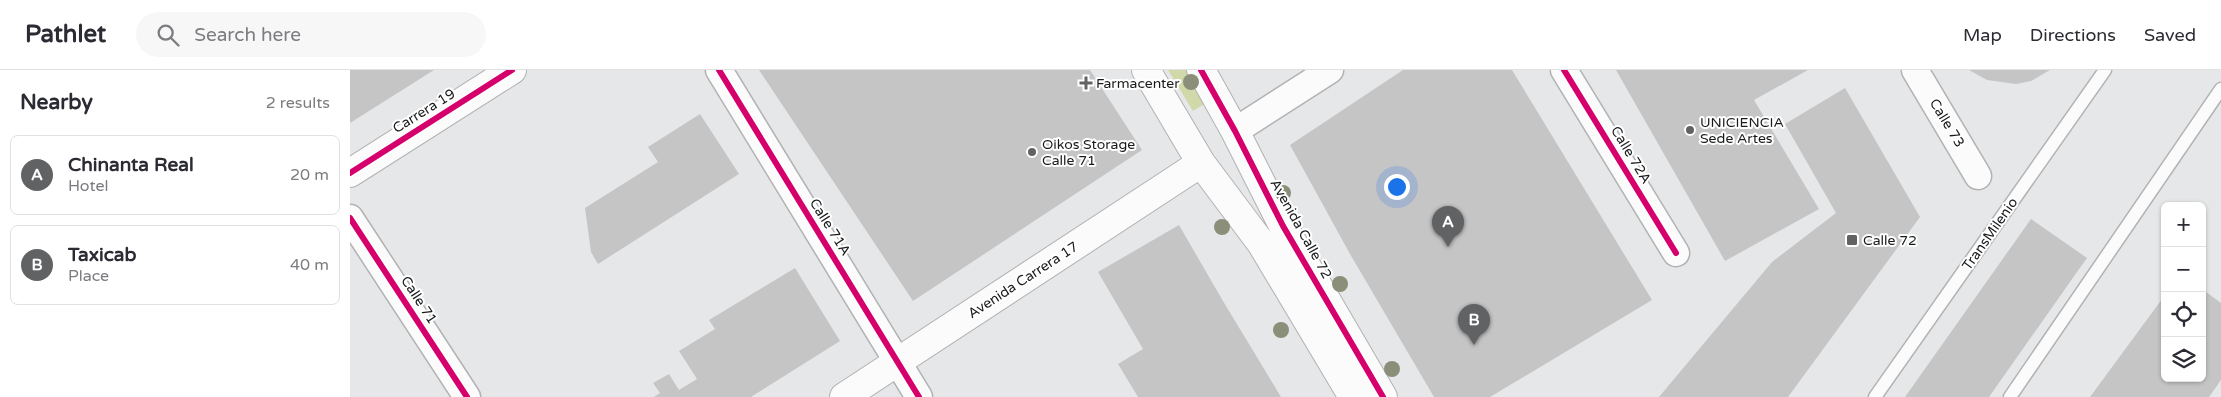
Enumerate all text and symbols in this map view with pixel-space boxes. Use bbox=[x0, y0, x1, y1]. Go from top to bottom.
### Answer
search box bbox=[136, 12, 486, 57]
text: Pathlet bbox=[25, 20, 106, 49]
icon: search bbox=[154, 21, 182, 49]
text: Search here bbox=[194, 24, 301, 46]
text: Map bbox=[1963, 24, 2002, 46]
text: Directions bbox=[2030, 24, 2116, 46]
text: Saved bbox=[2144, 24, 2196, 46]
place label: Farmacenter bbox=[1096, 75, 1180, 92]
marker: Farmacenter bbox=[1080, 77, 1092, 89]
street label: Carrera 19 bbox=[390, 85, 458, 137]
text: Nearby bbox=[20, 90, 93, 115]
text: 2 results bbox=[266, 93, 330, 113]
street label: Calle 73 bbox=[1926, 96, 1968, 150]
place label: UNICIENCIA Sede Artes bbox=[1700, 114, 1784, 147]
street label: Calle 72A bbox=[1607, 123, 1655, 187]
marker: UNICIENCIA Sede Artes bbox=[1684, 124, 1696, 136]
place label: Oikos Storage Calle 71 bbox=[1042, 136, 1135, 169]
marker: Oikos Storage Calle 71 bbox=[1026, 146, 1038, 158]
text: Chinanta Real bbox=[68, 154, 194, 176]
text: A bbox=[31, 165, 43, 185]
text: 20 m bbox=[290, 165, 329, 185]
your location bbox=[1384, 174, 1410, 200]
text: Hotel bbox=[68, 176, 109, 196]
street label: Avenida Calle 72 bbox=[1267, 176, 1335, 282]
street label: TransMilenio bbox=[1959, 194, 2021, 274]
street label: Calle 71A bbox=[806, 195, 854, 259]
map controls bbox=[2161, 202, 2206, 382]
button: + bbox=[2161, 202, 2206, 247]
pin: A bbox=[1432, 206, 1464, 247]
place label: Calle 72 bbox=[1863, 232, 1917, 249]
marker: Calle 72 bbox=[1845, 233, 1859, 247]
street label: Avenida Carrera 17 bbox=[965, 238, 1081, 322]
text: Taxicab bbox=[68, 244, 137, 266]
button: − bbox=[2161, 247, 2206, 292]
text: B bbox=[31, 255, 43, 275]
text: 40 m bbox=[290, 255, 329, 275]
text: Place bbox=[68, 266, 109, 286]
street label: Calle 71 bbox=[397, 273, 441, 327]
button: locate bbox=[2161, 292, 2206, 337]
pin: B bbox=[1458, 304, 1490, 345]
button: layers bbox=[2161, 337, 2206, 382]

